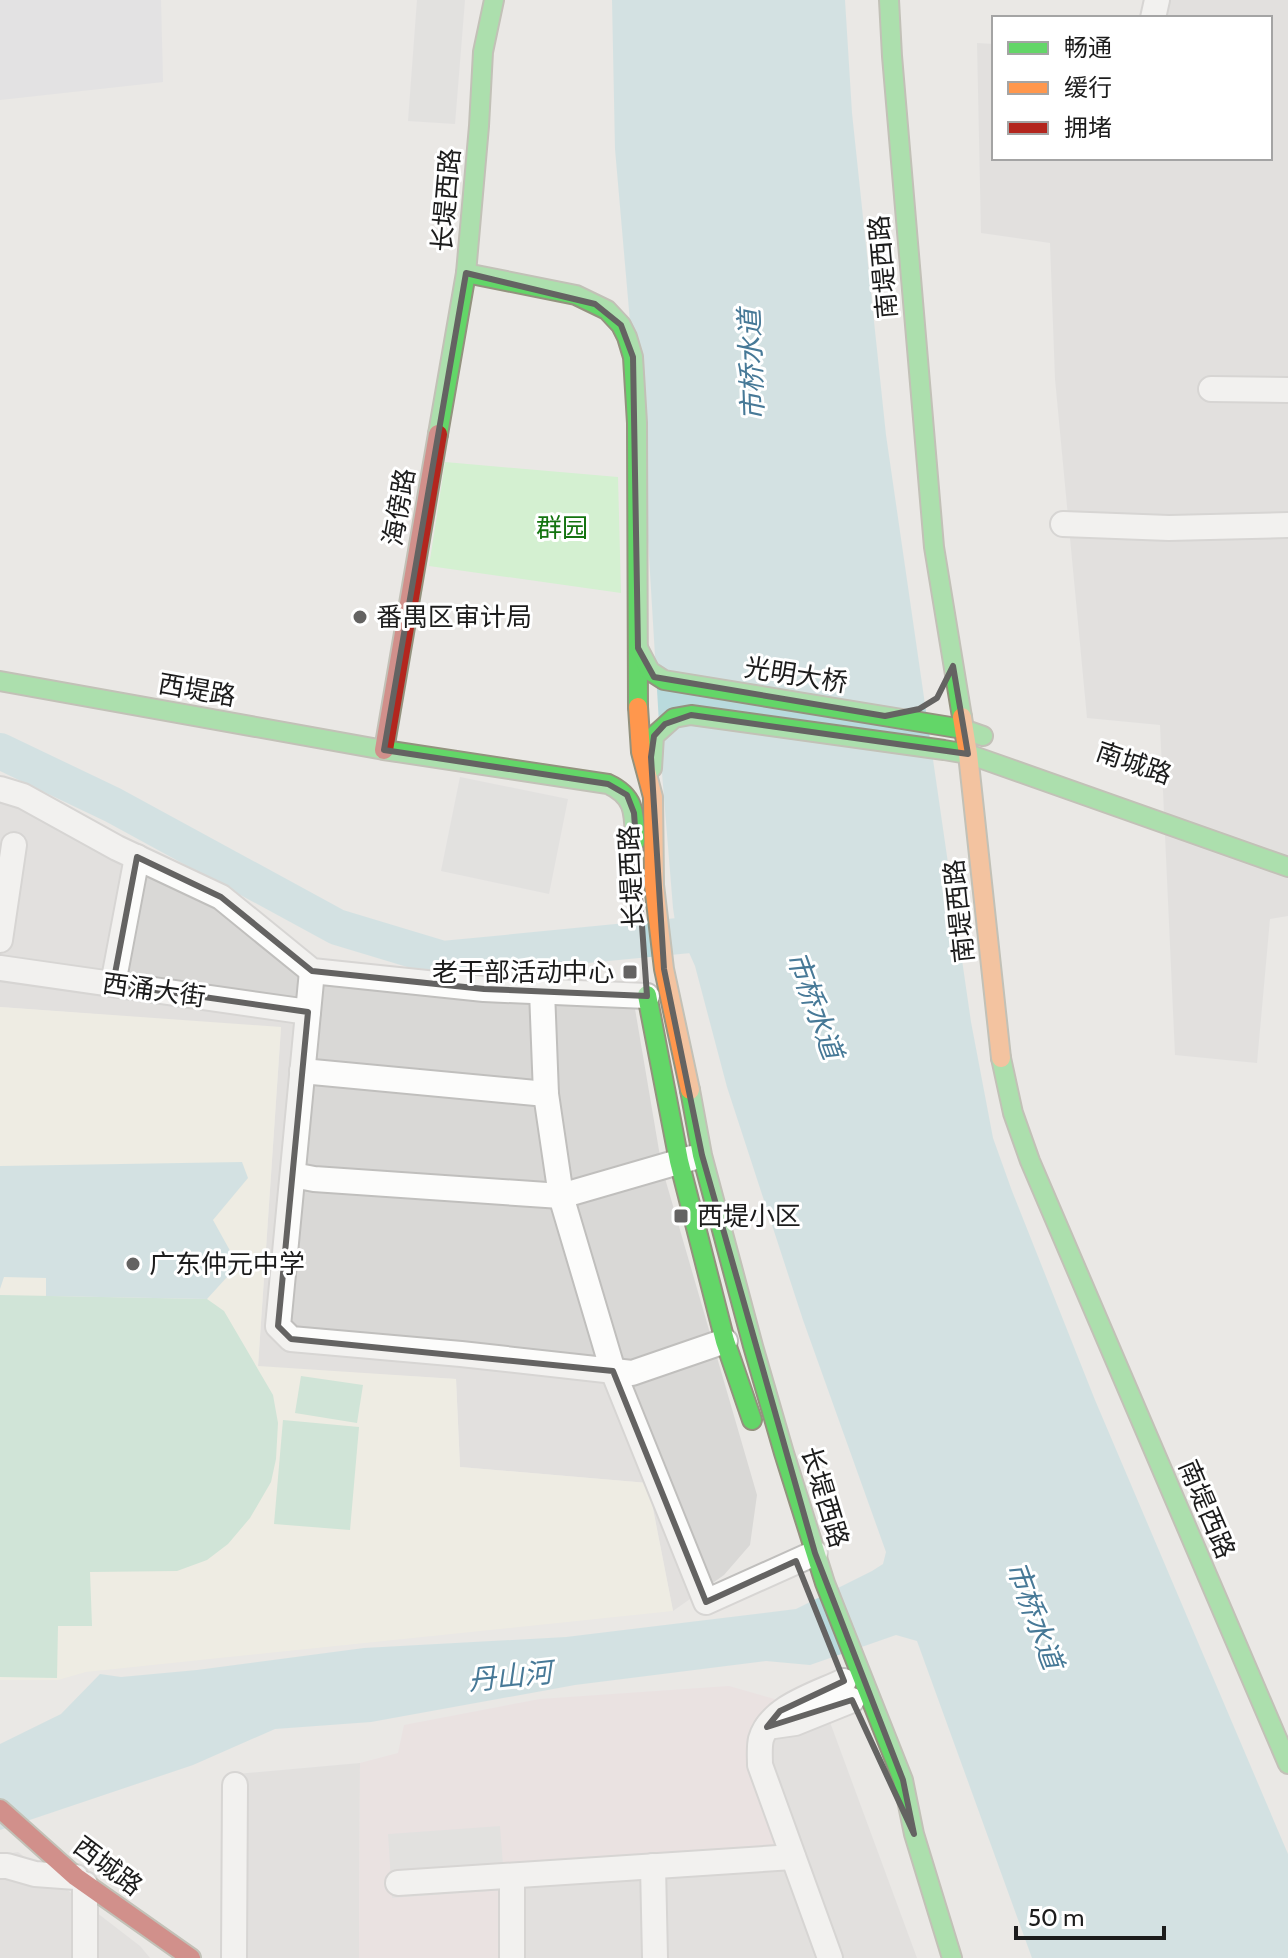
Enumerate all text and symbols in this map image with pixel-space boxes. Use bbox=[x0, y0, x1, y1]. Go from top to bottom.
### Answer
legend bbox=[992, 16, 1272, 160]
text: 畅通 bbox=[1064, 33, 1112, 62]
text: 缓行 bbox=[1064, 73, 1112, 102]
text: 拥堵 bbox=[1064, 113, 1112, 142]
street label: 长堤西路 bbox=[426, 147, 466, 253]
street label: 南堤西路 bbox=[863, 214, 903, 320]
water label: 市桥水道 bbox=[732, 304, 770, 422]
street label: 海傍路 bbox=[376, 466, 422, 548]
park label: 群园 bbox=[536, 512, 588, 544]
place label: 番禺区审计局 bbox=[376, 601, 532, 633]
marker: 番禺区审计局 bbox=[351, 608, 369, 626]
street label: 光明大桥 bbox=[742, 651, 850, 699]
street label: 西堤路 bbox=[156, 667, 238, 713]
street label: 南城路 bbox=[1092, 735, 1176, 791]
street label: 长堤西路 bbox=[612, 824, 650, 930]
street label: 南堤西路 bbox=[938, 858, 980, 964]
water label: 市桥水道 bbox=[780, 947, 851, 1067]
place label: 老干部活动中心 bbox=[432, 956, 614, 988]
marker: 老干部活动中心 bbox=[621, 963, 639, 981]
street label: 西涌大街 bbox=[100, 967, 208, 1013]
place label: 西堤小区 bbox=[697, 1200, 801, 1232]
marker: 西堤小区 bbox=[672, 1207, 690, 1225]
place label: 广东仲元中学 bbox=[149, 1248, 305, 1280]
marker: 广东仲元中学 bbox=[124, 1255, 142, 1273]
street label: 长堤西路 bbox=[794, 1443, 856, 1551]
street label: 南堤西路 bbox=[1172, 1455, 1242, 1563]
water label: 市桥水道 bbox=[1000, 1557, 1071, 1677]
water label: 丹山河 bbox=[466, 1654, 559, 1697]
street label: 西城路 bbox=[67, 1830, 149, 1902]
scale bar bbox=[1016, 1890, 1164, 1940]
text: 50 m bbox=[1028, 1903, 1084, 1932]

